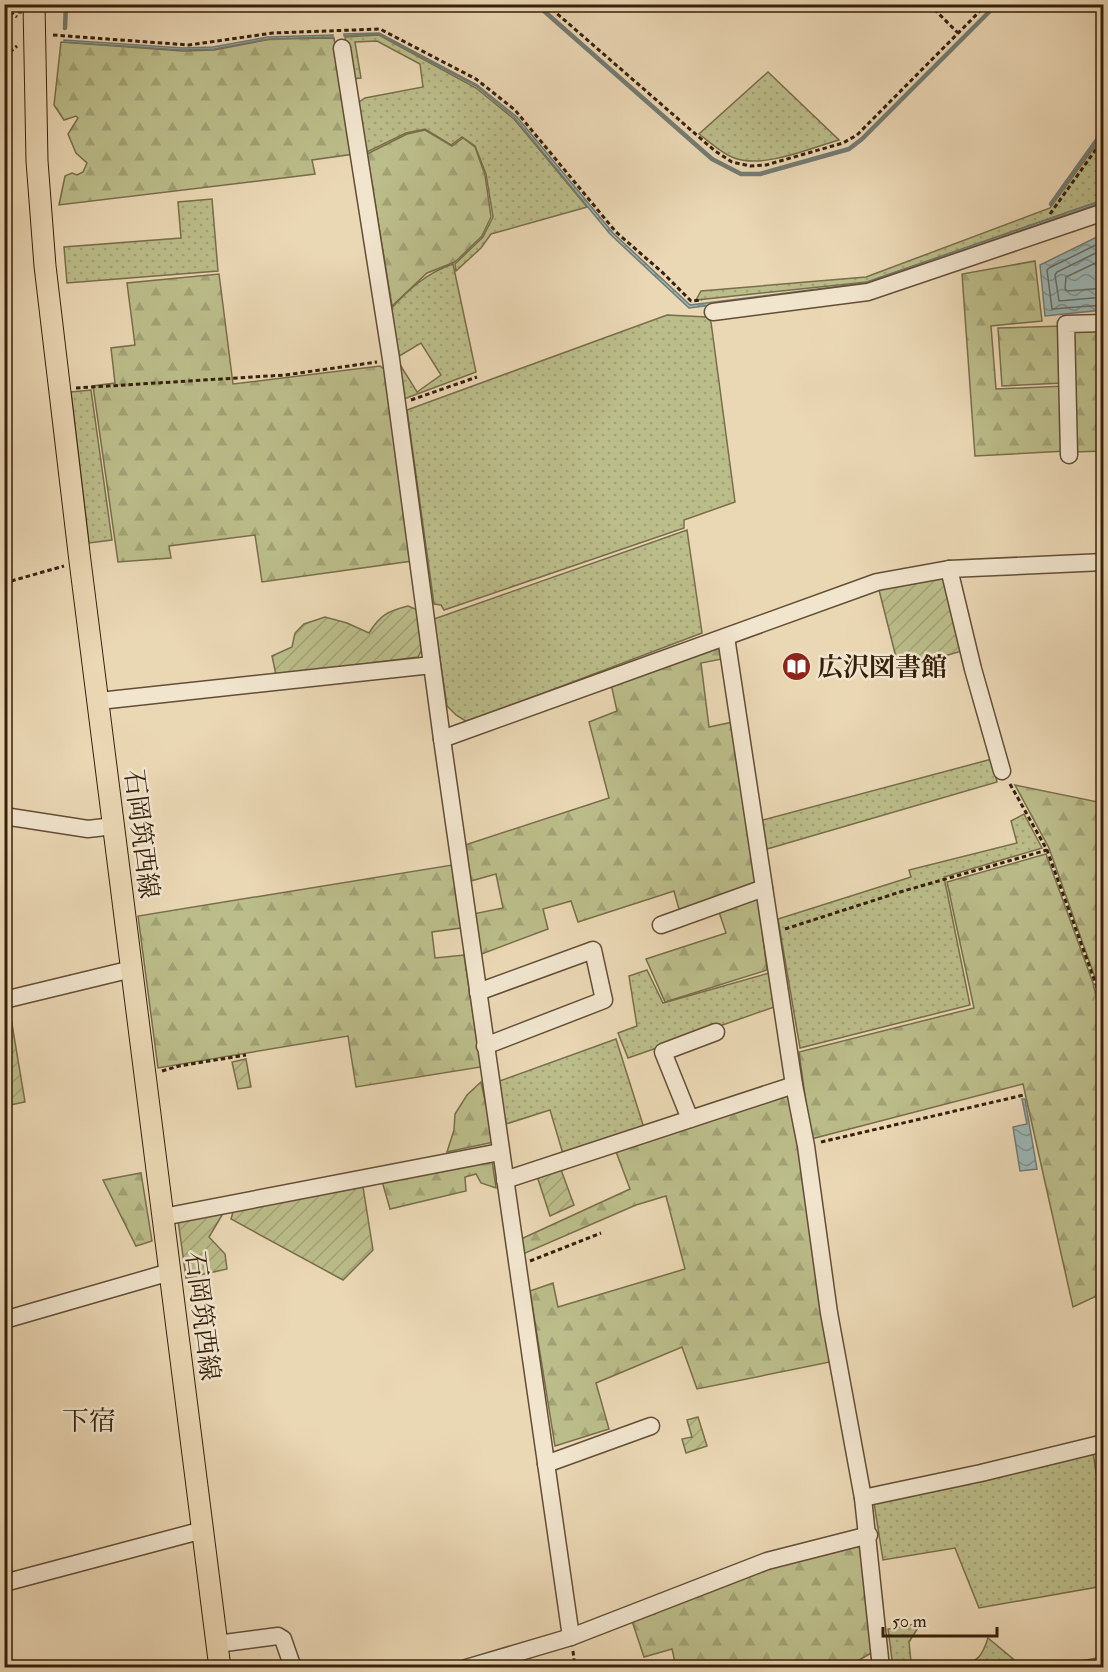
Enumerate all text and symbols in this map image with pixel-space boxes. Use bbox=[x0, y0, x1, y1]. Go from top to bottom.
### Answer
library icon: 広沢図書館 bbox=[780, 651, 812, 683]
place label: 広沢図書館 bbox=[817, 652, 947, 684]
street label: 石岡筑西線 bbox=[117, 768, 165, 901]
street label: 石岡筑西線 bbox=[178, 1250, 226, 1383]
district label: 下宿 bbox=[62, 1405, 116, 1438]
scale bar bbox=[883, 1600, 997, 1638]
text: 50 m bbox=[892, 1610, 927, 1633]

